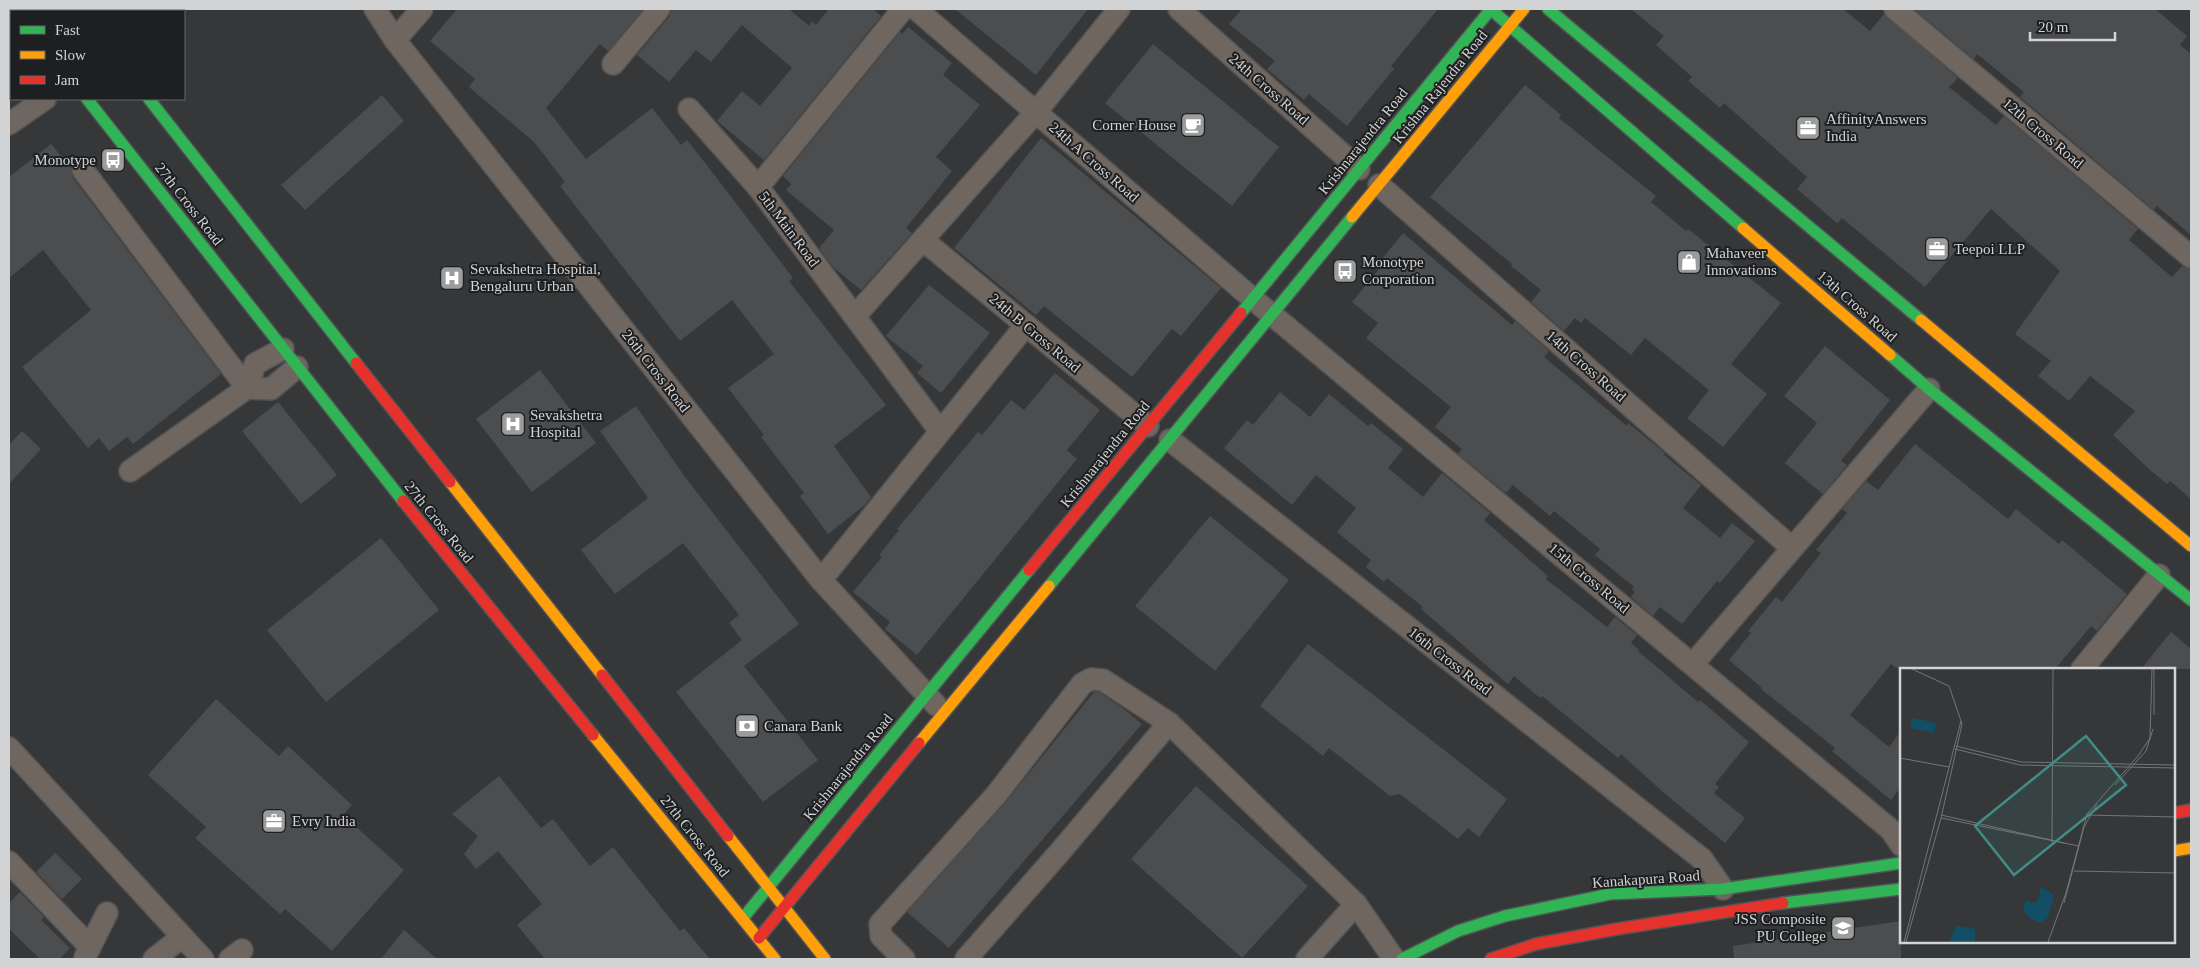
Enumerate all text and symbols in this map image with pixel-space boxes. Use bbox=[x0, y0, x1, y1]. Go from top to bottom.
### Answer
legend bbox=[10, 10, 185, 100]
scale bar bbox=[2030, 10, 2115, 42]
text: 20 m bbox=[2038, 19, 2069, 35]
text: Fast bbox=[55, 22, 81, 38]
street label: Krishna Rajendra Road bbox=[1389, 27, 1491, 147]
text: Slow bbox=[55, 47, 86, 63]
street label: 24th Cross Road bbox=[1226, 50, 1312, 128]
text: Jam bbox=[55, 72, 79, 88]
street label: Krishnarajendra Road bbox=[1315, 84, 1411, 197]
street label: 12th Cross Road bbox=[2000, 95, 2087, 172]
place label: AffinityAnswers India bbox=[1826, 111, 1927, 144]
cafe icon: Corner House bbox=[1180, 112, 1206, 138]
office icon: AffinityAnswers India bbox=[1795, 115, 1821, 141]
place label: Corner House bbox=[1092, 117, 1176, 133]
street label: 24th A Cross Road bbox=[1046, 119, 1142, 205]
bus stop icon: Monotype bbox=[100, 147, 126, 173]
place label: Monotype bbox=[34, 152, 96, 168]
street label: 27th Cross Road bbox=[152, 160, 226, 249]
street label: 5th Main Road bbox=[756, 188, 823, 270]
office icon: Teepoi LLP bbox=[1924, 236, 1950, 262]
place label: Teepoi LLP bbox=[1954, 241, 2025, 257]
place label: Mahaveer Innovations bbox=[1706, 245, 1777, 278]
shop icon: Mahaveer Innovations bbox=[1676, 249, 1702, 275]
place label: Monotype Corporation bbox=[1362, 254, 1435, 287]
bus stop icon: Monotype Corporation bbox=[1332, 258, 1358, 284]
place label: Sevakshetra Hospital, Bengaluru Urban bbox=[470, 261, 601, 294]
hospital icon: Sevakshetra Hospital, Bengaluru Urban bbox=[439, 265, 465, 291]
street label: 13th Cross Road bbox=[1814, 267, 1900, 345]
street label: 24th B Cross Road bbox=[986, 290, 1084, 376]
street label: 26th Cross Road bbox=[619, 327, 693, 416]
street label: 14th Cross Road bbox=[1543, 327, 1629, 405]
street label: Krishnarajendra Road bbox=[1057, 397, 1153, 510]
place label: Sevakshetra Hospital bbox=[530, 407, 603, 440]
hospital icon: Sevakshetra Hospital bbox=[500, 411, 526, 437]
street label: 27th Cross Road bbox=[401, 478, 477, 566]
street label: 15th Cross Road bbox=[1546, 540, 1633, 617]
street label: 16th Cross Road bbox=[1406, 624, 1495, 698]
inset map bbox=[1900, 668, 2175, 943]
street label: Krishnarajendra Road bbox=[800, 710, 896, 823]
bank icon: Canara Bank bbox=[734, 713, 760, 739]
place label: Canara Bank bbox=[764, 718, 842, 734]
street label: 27th Cross Road bbox=[657, 792, 733, 880]
office icon: Evry India bbox=[261, 808, 287, 834]
place label: Evry India bbox=[292, 813, 356, 829]
street label: Kanakapura Road bbox=[1592, 867, 1701, 891]
place label: JSS Composite PU College bbox=[1735, 911, 1826, 944]
school or university icon: JSS Composite PU College bbox=[1830, 915, 1856, 941]

